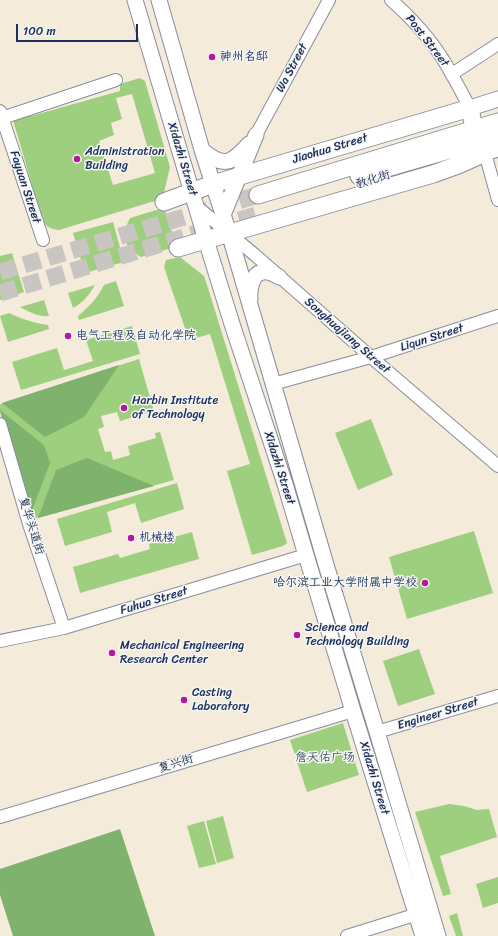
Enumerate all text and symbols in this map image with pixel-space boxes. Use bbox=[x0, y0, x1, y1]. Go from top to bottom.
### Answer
street label: Post Street bbox=[402, 12, 452, 70]
scale bar bbox=[18, 16, 140, 42]
text: 100 m bbox=[23, 20, 56, 42]
street label: Wa Street bbox=[273, 41, 311, 95]
place label: 神州名邸 bbox=[220, 50, 268, 64]
marker: 神州名邸 bbox=[207, 52, 217, 62]
street label: Xidazhi Street bbox=[164, 120, 200, 198]
street label: Jiaohua Street bbox=[291, 131, 369, 167]
place label: Administration Building bbox=[85, 145, 164, 173]
street label: Fayuan Street bbox=[6, 149, 44, 225]
marker: Administration Building bbox=[72, 154, 82, 164]
street label: 教化街 bbox=[354, 168, 392, 192]
street label: Songhuajiang Street bbox=[301, 295, 393, 377]
street label: Liqun Street bbox=[399, 321, 465, 355]
place label: 电气工程及自动化学院 bbox=[76, 329, 196, 343]
marker: 电气工程及自动化学院 bbox=[63, 331, 73, 341]
place label: Harbin Institute of Technology bbox=[132, 394, 218, 422]
marker: Harbin Institute of Technology bbox=[119, 403, 129, 413]
street label: Xidazhi Street bbox=[260, 430, 298, 506]
street label: 复华头道街 bbox=[15, 495, 47, 557]
place label: 机械楼 bbox=[139, 531, 175, 545]
marker: 机械楼 bbox=[126, 533, 136, 543]
place label: 哈尔滨工业大学附属中学校 bbox=[273, 576, 417, 590]
marker: 哈尔滨工业大学附属中学校 bbox=[420, 578, 430, 588]
street label: Fuhua Street bbox=[119, 584, 189, 618]
place label: Science and Technology Building bbox=[305, 621, 409, 649]
marker: Science and Technology Building bbox=[292, 630, 302, 640]
place label: Mechanical Engineering Research Center bbox=[120, 639, 244, 667]
marker: Mechanical Engineering Research Center bbox=[107, 648, 117, 658]
place label: Casting Laboratory bbox=[192, 686, 249, 714]
marker: Casting Laboratory bbox=[179, 695, 189, 705]
street label: Engineer Street bbox=[396, 695, 480, 733]
street label: Xidazhi Street bbox=[356, 739, 392, 817]
park label: 詹天佑广场 bbox=[295, 751, 355, 765]
street label: 复兴街 bbox=[157, 752, 195, 776]

